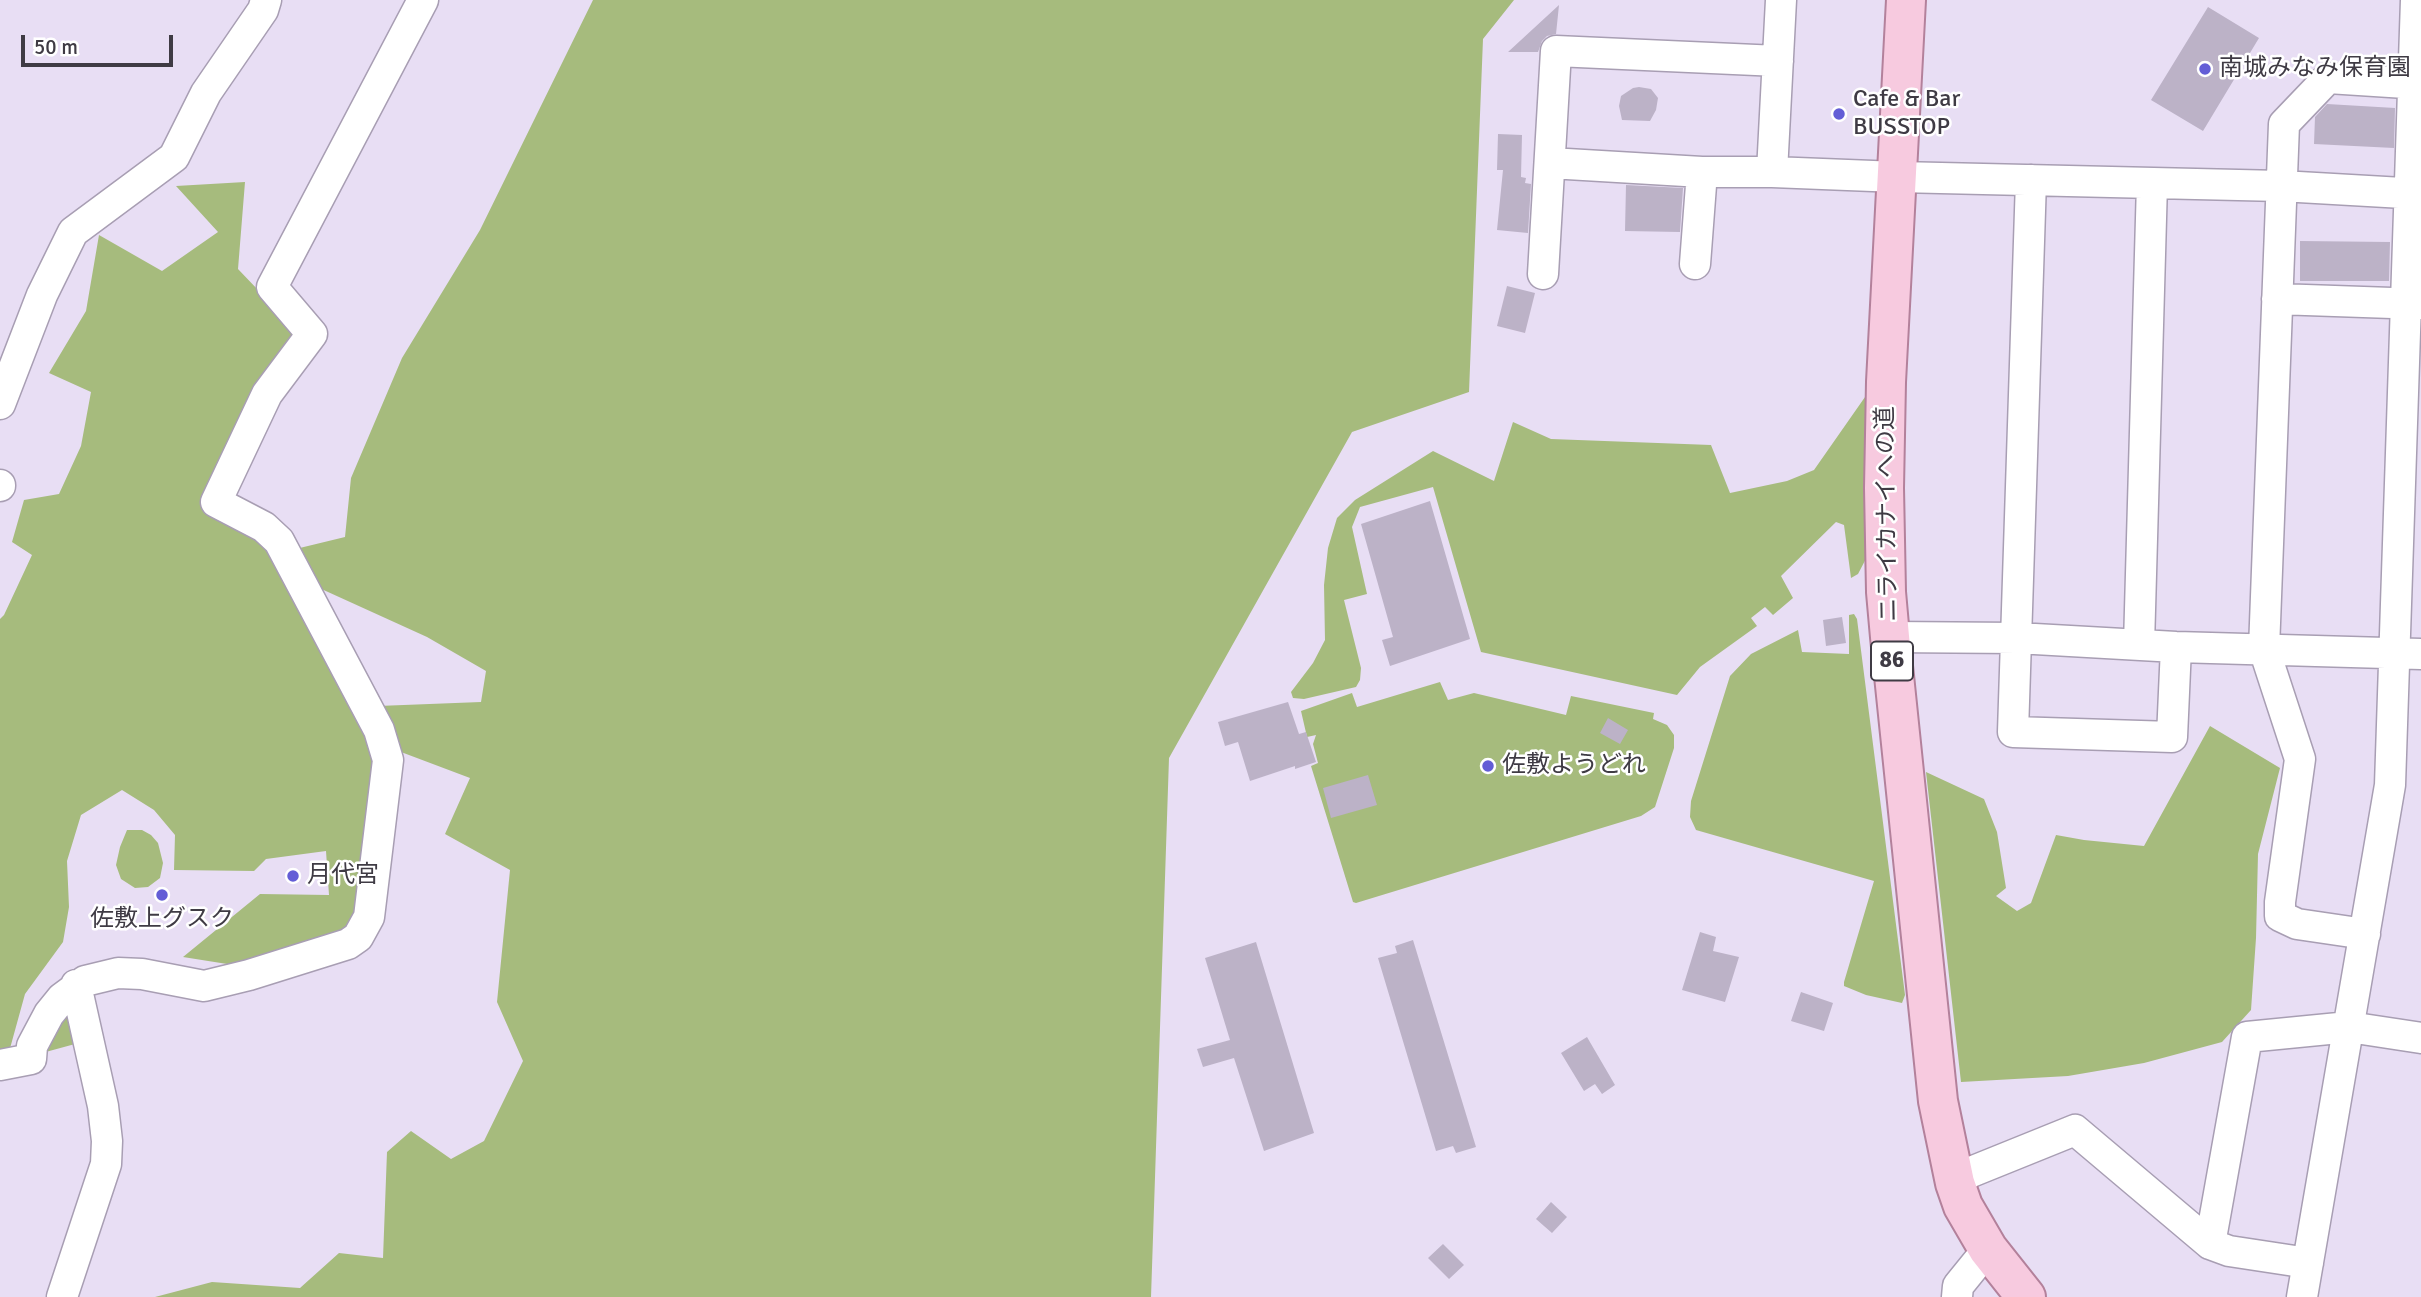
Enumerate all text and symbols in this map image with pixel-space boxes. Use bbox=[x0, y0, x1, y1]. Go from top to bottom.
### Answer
scale bar bbox=[24, 21, 177, 65]
text: 50 m bbox=[34, 34, 78, 60]
place label: 南城みなみ保育園 bbox=[2219, 55, 2411, 83]
marker: 南城みなみ保育園 bbox=[2197, 61, 2213, 77]
place label: Cafe & Bar BUSSTOP bbox=[1853, 86, 1960, 142]
marker: Cafe & Bar BUSSTOP bbox=[1831, 106, 1847, 122]
street label: ニライカナイへの道 bbox=[1872, 406, 1904, 622]
road number: 86 bbox=[1871, 642, 1913, 680]
place label: 佐敷ようどれ bbox=[1502, 752, 1646, 780]
marker: 佐敷ようどれ bbox=[1480, 758, 1496, 774]
place label: 月代宮 bbox=[307, 862, 379, 890]
marker: 月代宮 bbox=[285, 868, 301, 884]
marker: 佐敷上グスク bbox=[154, 887, 170, 903]
place label: 佐敷上グスク bbox=[90, 906, 234, 934]

